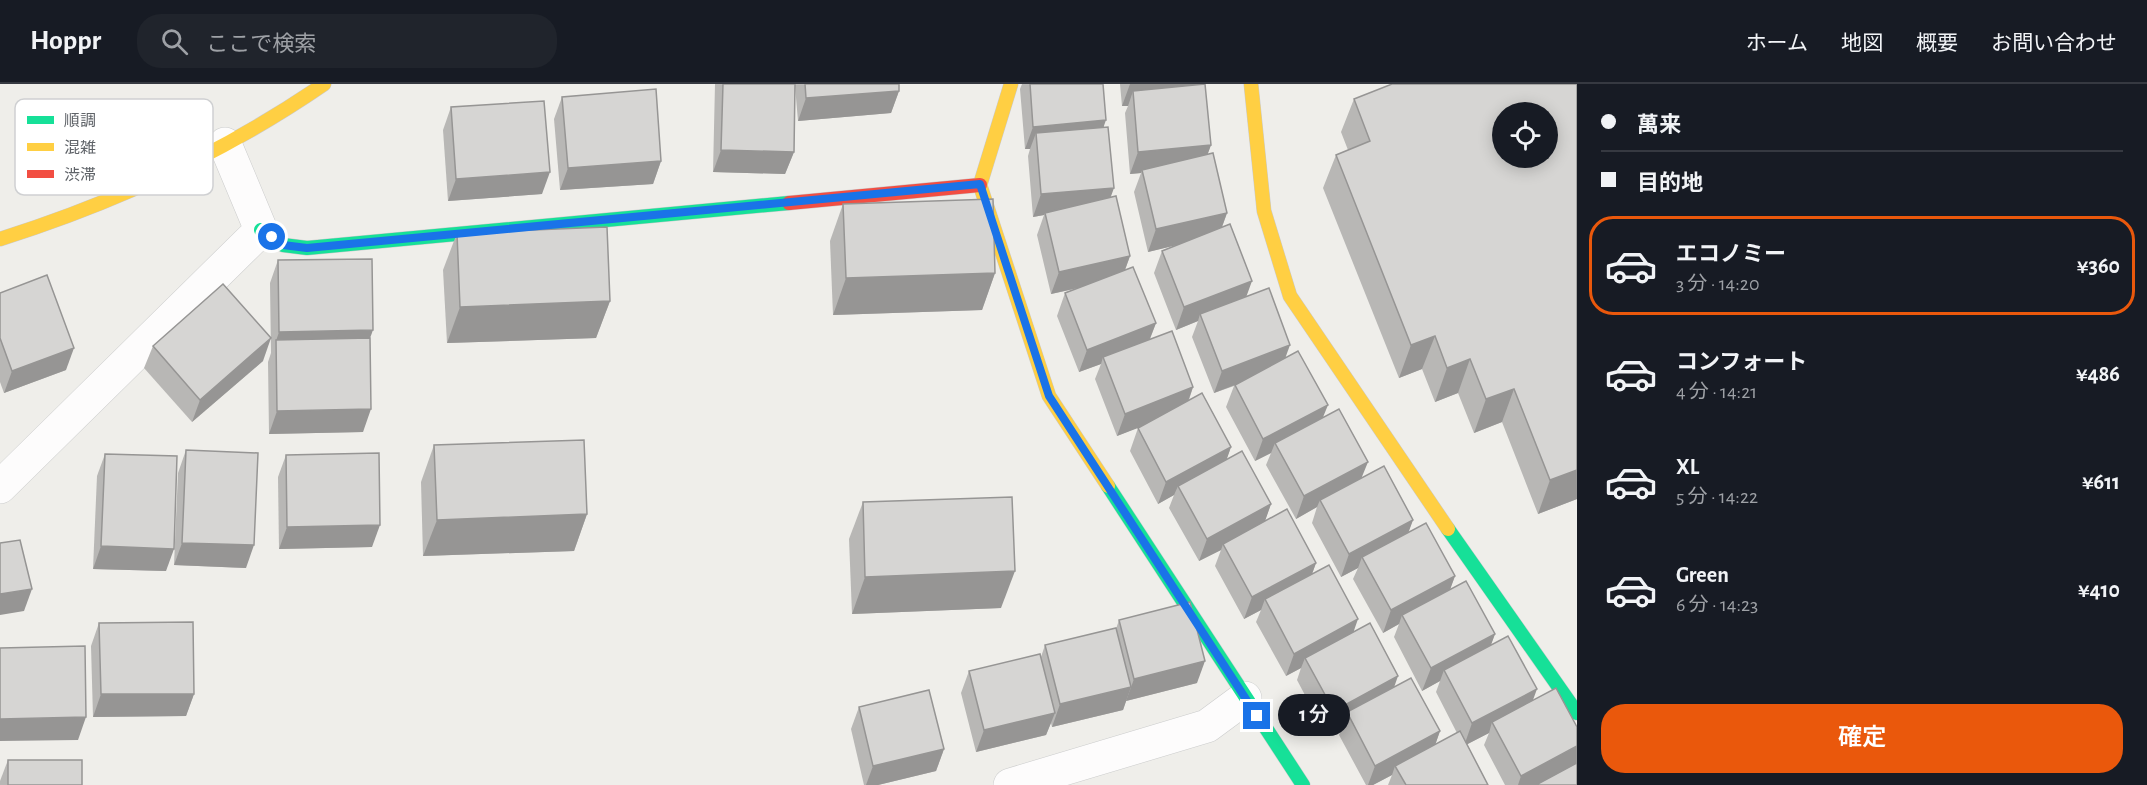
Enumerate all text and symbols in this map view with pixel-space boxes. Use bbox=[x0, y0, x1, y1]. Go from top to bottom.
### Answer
search box bbox=[137, 14, 557, 68]
icon: search bbox=[158, 25, 191, 58]
text: Hoppr bbox=[30, 27, 101, 55]
text: ここで検索 bbox=[206, 33, 316, 55]
text: ホーム bbox=[1746, 33, 1808, 54]
text: 地図 bbox=[1841, 33, 1883, 54]
text: 概要 bbox=[1916, 33, 1958, 54]
text: お問い合わせ bbox=[1991, 33, 2117, 54]
legend bbox=[15, 99, 213, 195]
map controls bbox=[1492, 102, 1558, 168]
button: locate bbox=[1492, 102, 1558, 168]
text: 順調 bbox=[64, 113, 96, 129]
text: 萬来 bbox=[1637, 114, 1681, 136]
text: 混雑 bbox=[64, 139, 96, 156]
text: 渋滞 bbox=[64, 167, 96, 183]
text: 目的地 bbox=[1637, 172, 1703, 194]
route start bbox=[258, 223, 285, 250]
icon: car bbox=[1604, 239, 1658, 293]
text: エコノミー bbox=[1676, 243, 1786, 265]
text: ¥360 bbox=[2077, 255, 2120, 277]
text: 3 分 · 14:20 bbox=[1676, 274, 1759, 294]
icon: car bbox=[1604, 347, 1658, 401]
text: コンフォート bbox=[1676, 351, 1807, 373]
text: ¥486 bbox=[2076, 363, 2120, 385]
text: 4 分 · 14:21 bbox=[1676, 382, 1757, 402]
icon: car bbox=[1604, 455, 1658, 509]
text: XL bbox=[1676, 456, 1699, 478]
text: ¥611 bbox=[2082, 471, 2120, 493]
text: 5 分 · 14:22 bbox=[1676, 487, 1758, 507]
icon: car bbox=[1604, 563, 1658, 617]
text: Green bbox=[1676, 564, 1729, 586]
text: ¥410 bbox=[2078, 579, 2120, 601]
text: 6 分 · 14:23 bbox=[1676, 595, 1758, 615]
callout: 1 分 bbox=[1278, 695, 1350, 737]
route end bbox=[1243, 702, 1270, 729]
button: 確定 bbox=[1601, 704, 2123, 773]
text: 1 分 bbox=[1299, 705, 1329, 725]

